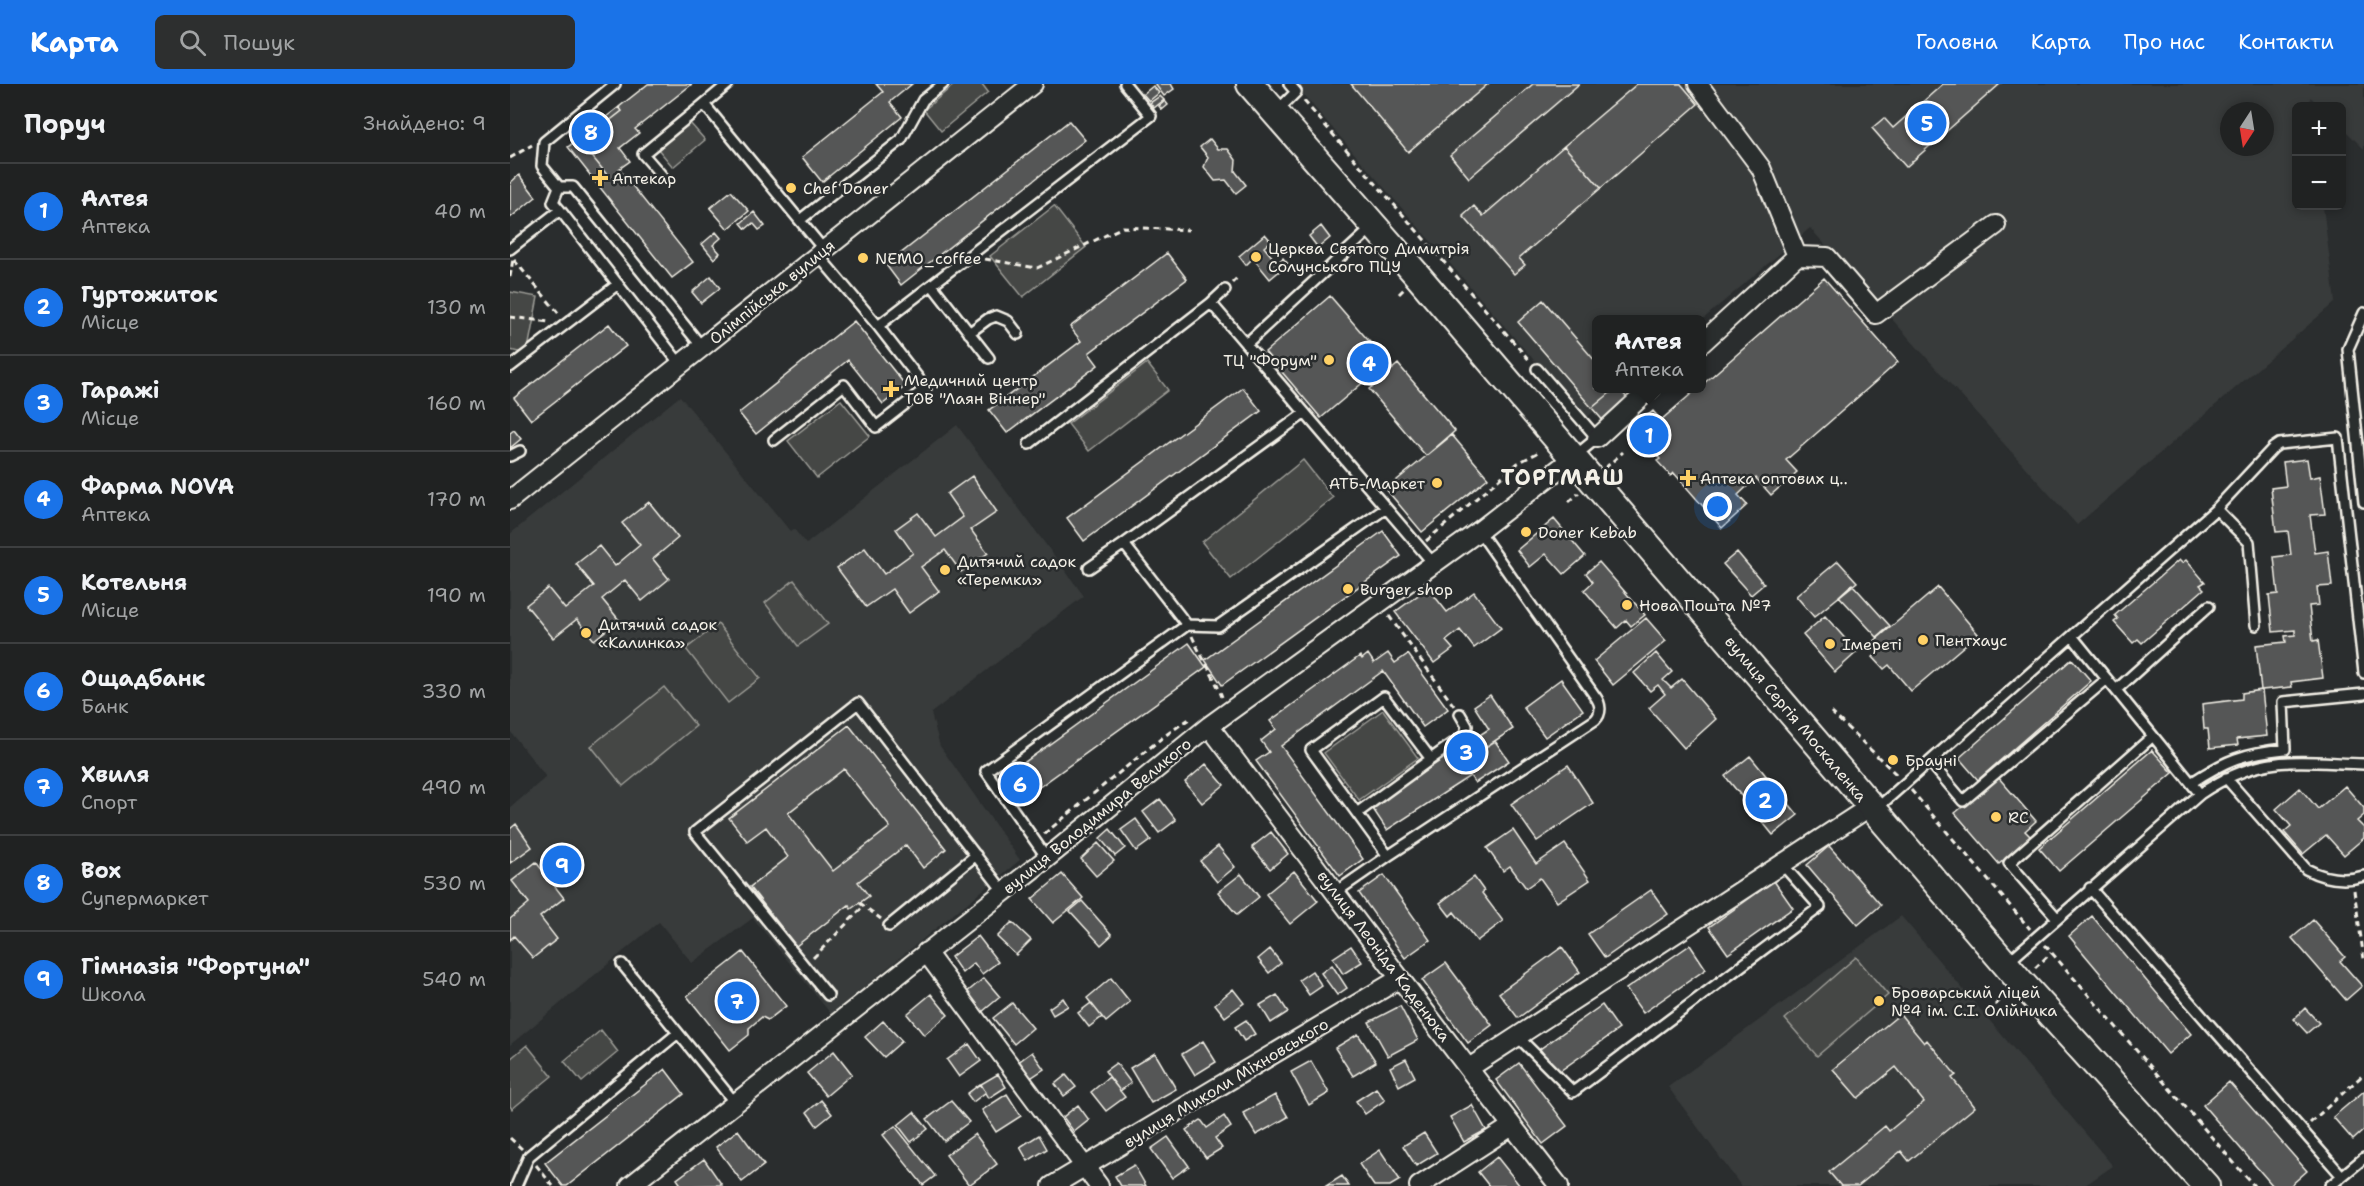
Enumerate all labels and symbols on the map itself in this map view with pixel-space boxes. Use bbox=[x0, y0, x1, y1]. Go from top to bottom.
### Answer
pin: 5 bbox=[1908, 100, 1946, 146]
north arrow bbox=[2220, 102, 2274, 156]
pin: 8 bbox=[572, 110, 610, 154]
place label: Аптекар bbox=[612, 168, 676, 189]
marker: Аптекар bbox=[593, 171, 607, 185]
place label: Chef Doner bbox=[803, 178, 889, 199]
marker: Chef Doner bbox=[784, 181, 798, 195]
street label: Олімпійська вулиця bbox=[705, 235, 839, 349]
place label: Церква Святого Димитрія Солунського ПЦУ bbox=[1268, 238, 1470, 277]
place label: NEMO_coffee bbox=[875, 248, 982, 269]
marker: Церква Святого Димитрія Солунського ПЦУ bbox=[1249, 250, 1263, 264]
marker: NEMO_coffee bbox=[856, 251, 870, 265]
pin: 4 bbox=[1350, 340, 1388, 386]
place label: ТЦ "Форум" bbox=[1223, 350, 1317, 371]
marker: ТЦ "Форум" bbox=[1322, 353, 1336, 367]
place label: Медичний центр ТОВ "Лаян Віннер" bbox=[904, 370, 1046, 409]
marker: Медичний центр ТОВ "Лаян Віннер" bbox=[882, 380, 900, 398]
pin: 1 bbox=[1630, 412, 1668, 458]
district label: ТОРГМАШ bbox=[1501, 463, 1625, 492]
place label: Аптека оптових ц‥ bbox=[1700, 468, 1848, 489]
marker: Аптека оптових ц‥ bbox=[1681, 471, 1695, 485]
place label: АТБ-Маркет bbox=[1329, 473, 1426, 494]
marker: АТБ-Маркет bbox=[1430, 476, 1444, 490]
your location bbox=[1703, 492, 1732, 521]
place label: Doner Kebab bbox=[1538, 522, 1637, 543]
marker: Doner Kebab bbox=[1519, 525, 1533, 539]
place label: Дитячий садок «Теремки» bbox=[957, 551, 1076, 590]
marker: Дитячий садок «Теремки» bbox=[938, 563, 952, 577]
place label: Burger shop bbox=[1360, 579, 1453, 600]
marker: Burger shop bbox=[1341, 582, 1355, 596]
place label: Нова Пошта №7 bbox=[1639, 595, 1771, 616]
marker: Нова Пошта №7 bbox=[1620, 598, 1634, 612]
place label: Дитячий садок «Калинка» bbox=[598, 614, 717, 653]
marker: Дитячий садок «Калинка» bbox=[579, 626, 593, 640]
place label: Пентхаус bbox=[1935, 630, 2007, 651]
street label: вулиця Сергія Москаленка bbox=[1720, 632, 1872, 806]
marker: Пентхаус bbox=[1916, 633, 1930, 647]
place label: Імереті bbox=[1842, 634, 1902, 655]
marker: Імереті bbox=[1823, 637, 1837, 651]
pin: 3 bbox=[1446, 730, 1486, 774]
street label: вулиця Володимира Великого bbox=[998, 733, 1196, 899]
place label: Брауні bbox=[1905, 750, 1957, 771]
marker: Брауні bbox=[1886, 753, 1900, 767]
pin: 6 bbox=[1000, 762, 1040, 806]
pin: 2 bbox=[1746, 778, 1784, 822]
place label: RC bbox=[2008, 807, 2029, 828]
marker: RC bbox=[1989, 810, 2003, 824]
pin: 9 bbox=[542, 842, 582, 888]
street label: вулиця Леоніда Каденюка bbox=[1313, 866, 1455, 1046]
pin: 7 bbox=[718, 978, 756, 1024]
place label: Броварський ліцей №4 ім. С.І. Олійника bbox=[1891, 982, 2057, 1021]
marker: Броварський ліцей №4 ім. С.І. Олійника bbox=[1872, 994, 1886, 1008]
street label: вулиця Миколи Міхновського bbox=[1120, 1013, 1332, 1153]

